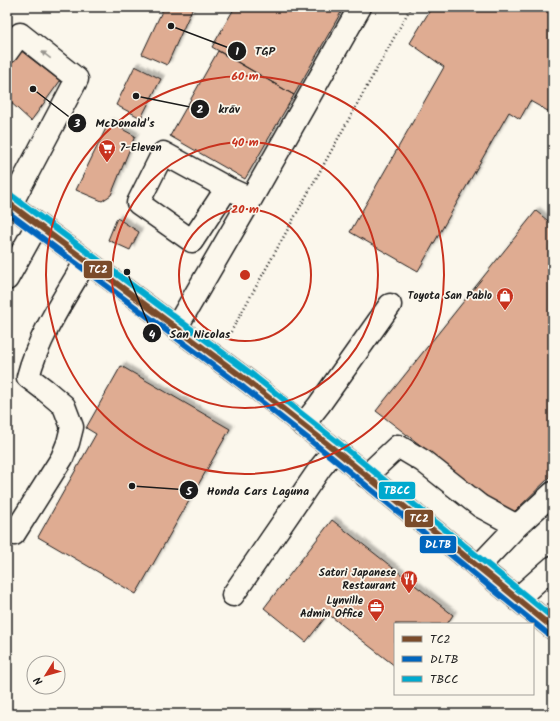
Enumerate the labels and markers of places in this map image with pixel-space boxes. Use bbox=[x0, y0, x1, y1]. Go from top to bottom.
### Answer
callout: TGP bbox=[227, 39, 284, 63]
callout: krāv bbox=[190, 97, 247, 121]
callout: McDonald's bbox=[67, 111, 162, 135]
supermarket icon: 7-Eleven bbox=[97, 138, 117, 163]
place label: 7-Eleven bbox=[120, 139, 162, 157]
centre of rings bbox=[238, 268, 252, 282]
shop icon: Toyota San Pablo bbox=[495, 286, 515, 311]
place label: Toyota San Pablo bbox=[408, 287, 492, 305]
callout: San Nicolas bbox=[142, 321, 239, 345]
callout: Honda Cars Laguna bbox=[179, 478, 318, 502]
place label: Satori Japanese Restaurant bbox=[319, 564, 397, 595]
restaurant icon: Satori Japanese Restaurant bbox=[399, 569, 419, 594]
place label: Lynville Admin Office bbox=[300, 592, 364, 623]
office icon: Lynville Admin Office bbox=[366, 597, 386, 622]

